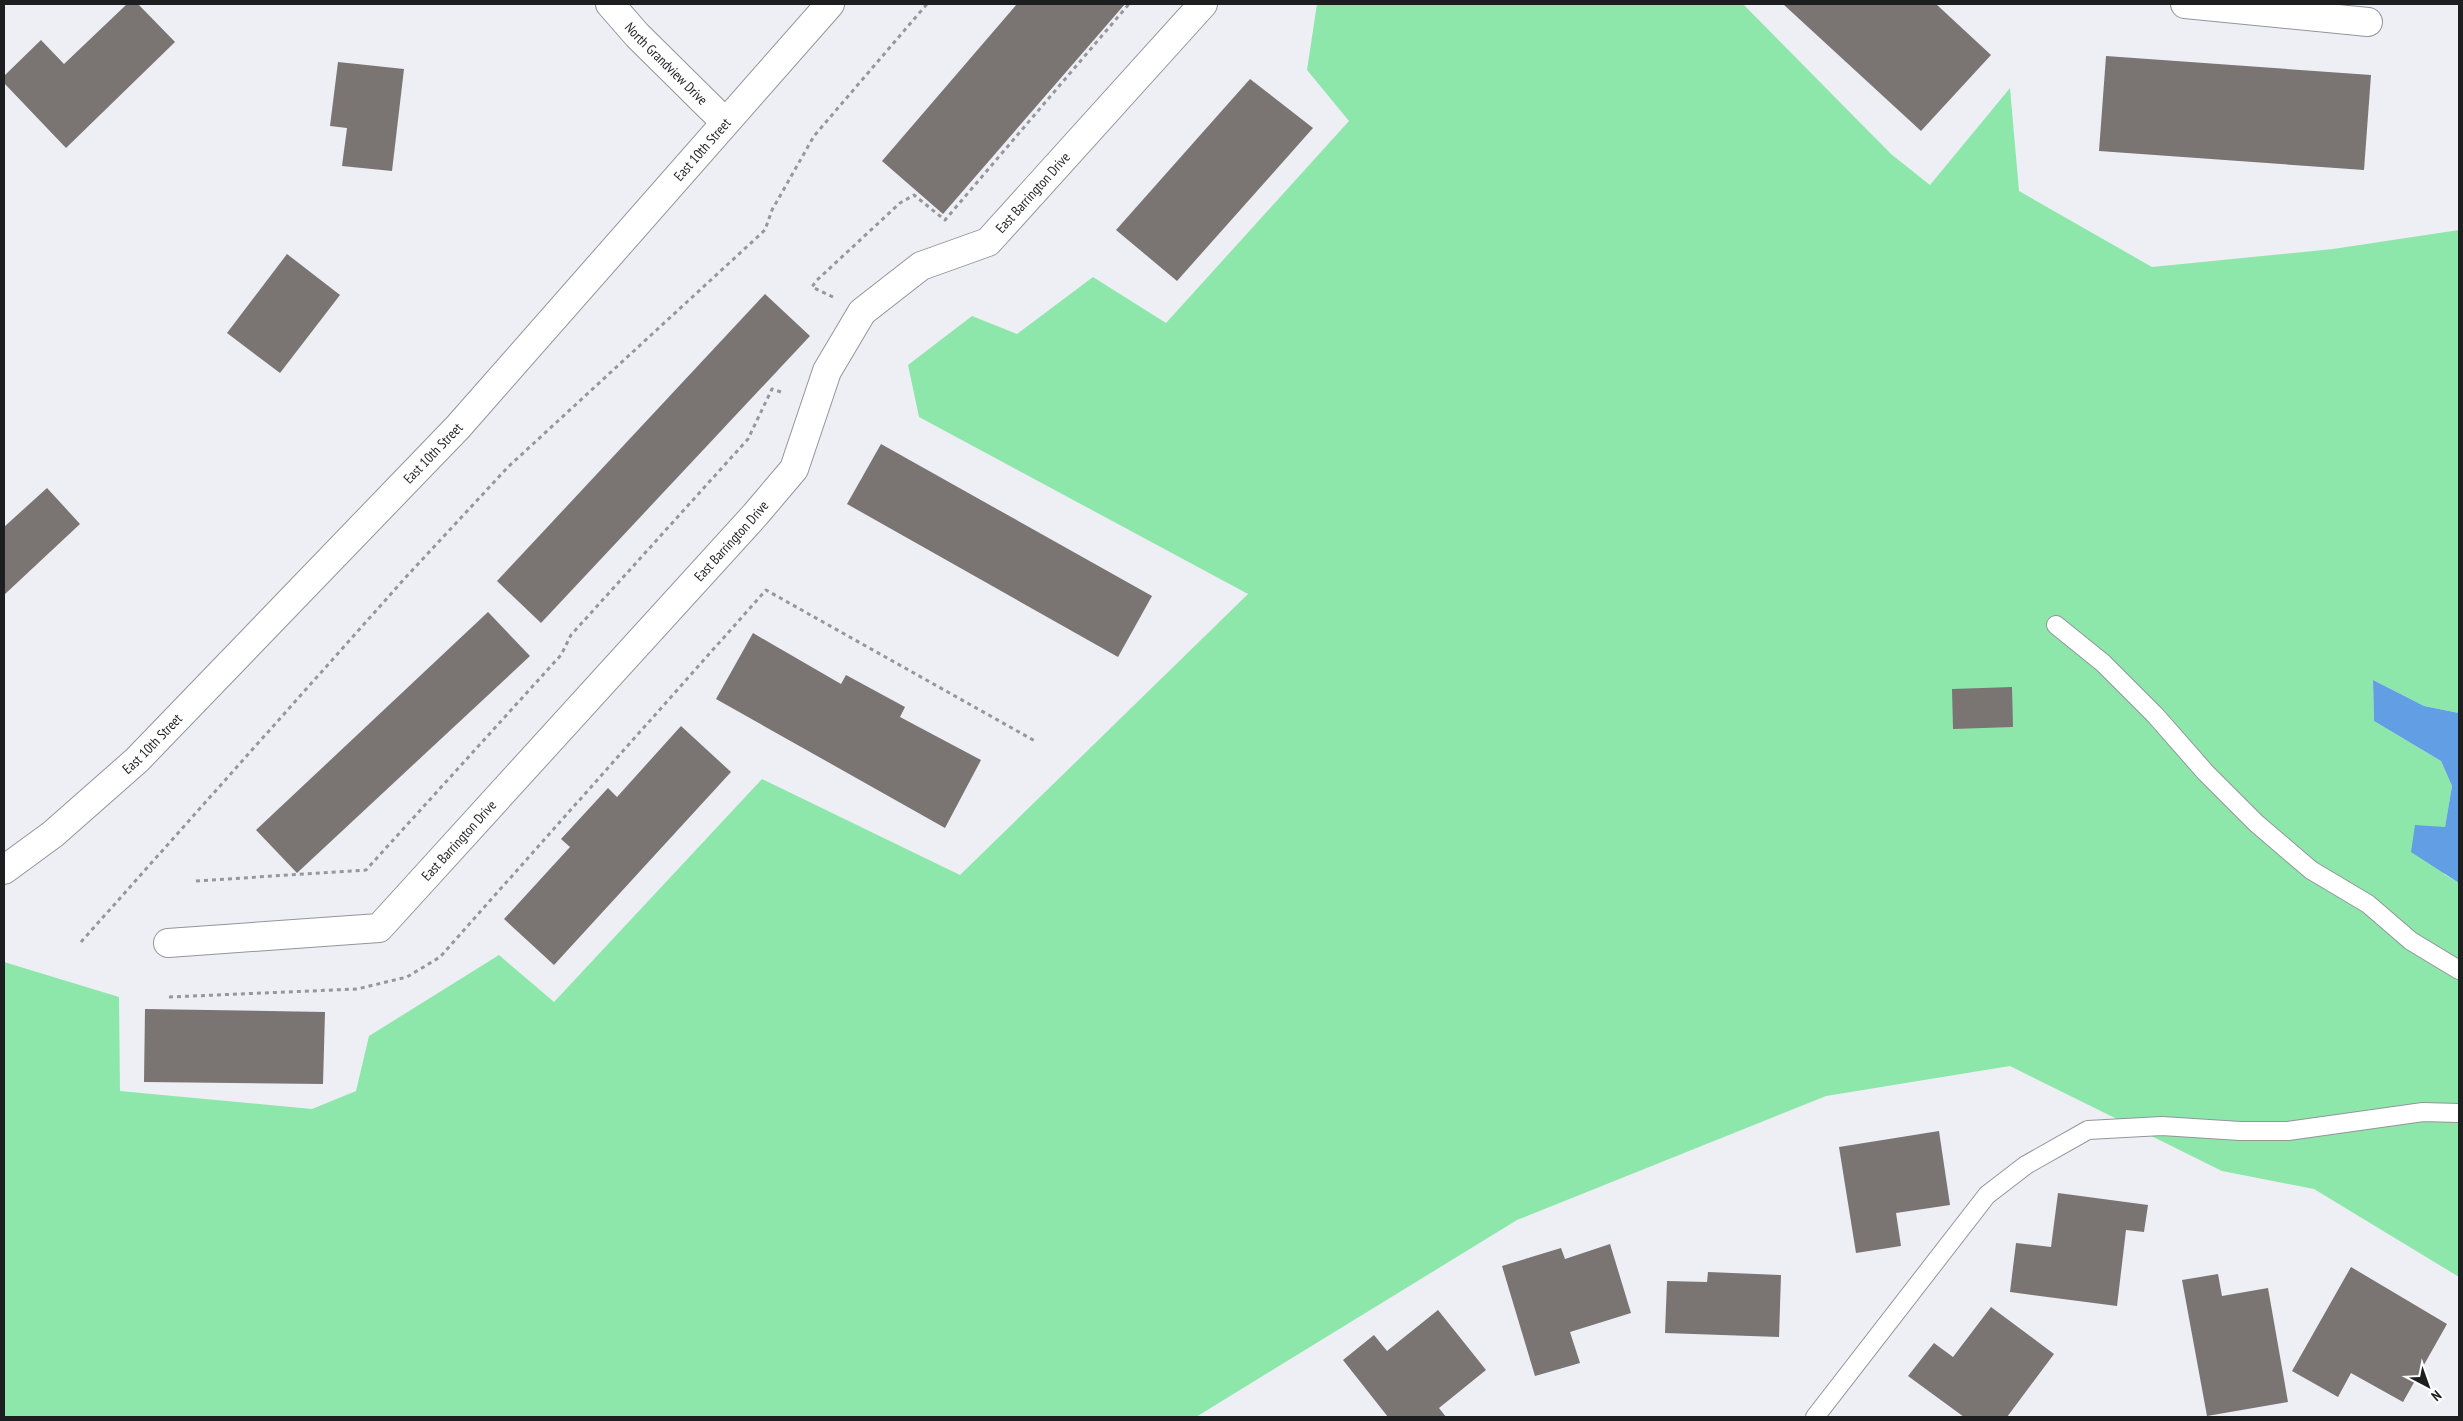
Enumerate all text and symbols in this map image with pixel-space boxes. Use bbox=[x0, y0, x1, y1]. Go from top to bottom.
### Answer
street label: North Grandview Drive bbox=[621, 18, 712, 109]
street label: East 10th Street bbox=[670, 114, 735, 185]
street label: East Barrington Drive bbox=[992, 148, 1074, 237]
street label: East 10th Street bbox=[399, 419, 467, 487]
street label: East Barrington Drive bbox=[690, 497, 773, 585]
street label: East 10th Street bbox=[119, 710, 186, 778]
street label: East Barrington Drive bbox=[418, 796, 500, 884]
north arrow bbox=[2403, 1361, 2453, 1411]
text: N bbox=[2428, 1387, 2445, 1405]

